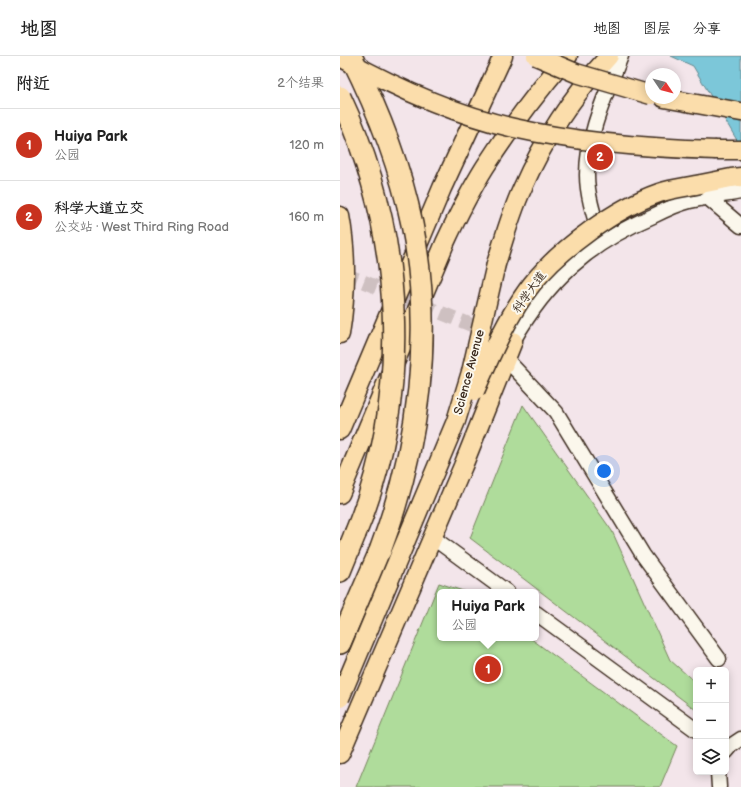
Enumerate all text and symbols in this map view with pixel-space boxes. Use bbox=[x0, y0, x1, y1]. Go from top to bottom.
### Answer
text: 地图 bbox=[20, 18, 58, 41]
text: 地图 bbox=[593, 20, 621, 37]
text: 图层 bbox=[643, 20, 671, 37]
text: 分享 bbox=[693, 20, 721, 37]
north arrow bbox=[645, 68, 681, 104]
text: 附近 bbox=[16, 74, 50, 94]
text: 2个结果 bbox=[277, 75, 324, 91]
text: Huiya Park bbox=[54, 127, 128, 146]
text: 1 bbox=[26, 137, 32, 153]
text: 120 m bbox=[289, 137, 324, 153]
pin: 2 bbox=[587, 142, 613, 172]
text: 公园 bbox=[54, 147, 80, 163]
text: 科学大道立交 bbox=[54, 199, 144, 218]
text: 2 bbox=[25, 209, 33, 225]
text: 160 m bbox=[289, 209, 324, 225]
text: 公交站 · West Third Ring Road bbox=[54, 219, 229, 235]
street label: 科学大道 bbox=[509, 268, 550, 316]
street label: Science Avenue bbox=[451, 328, 488, 416]
your location bbox=[594, 461, 614, 481]
popup bbox=[437, 589, 539, 641]
text: Huiya Park bbox=[451, 597, 525, 616]
text: 公园 bbox=[451, 617, 477, 633]
pin: 1 bbox=[475, 654, 501, 684]
map controls bbox=[693, 667, 729, 775]
button: + bbox=[693, 667, 729, 703]
button: − bbox=[693, 703, 729, 739]
button: layers bbox=[693, 739, 729, 775]

